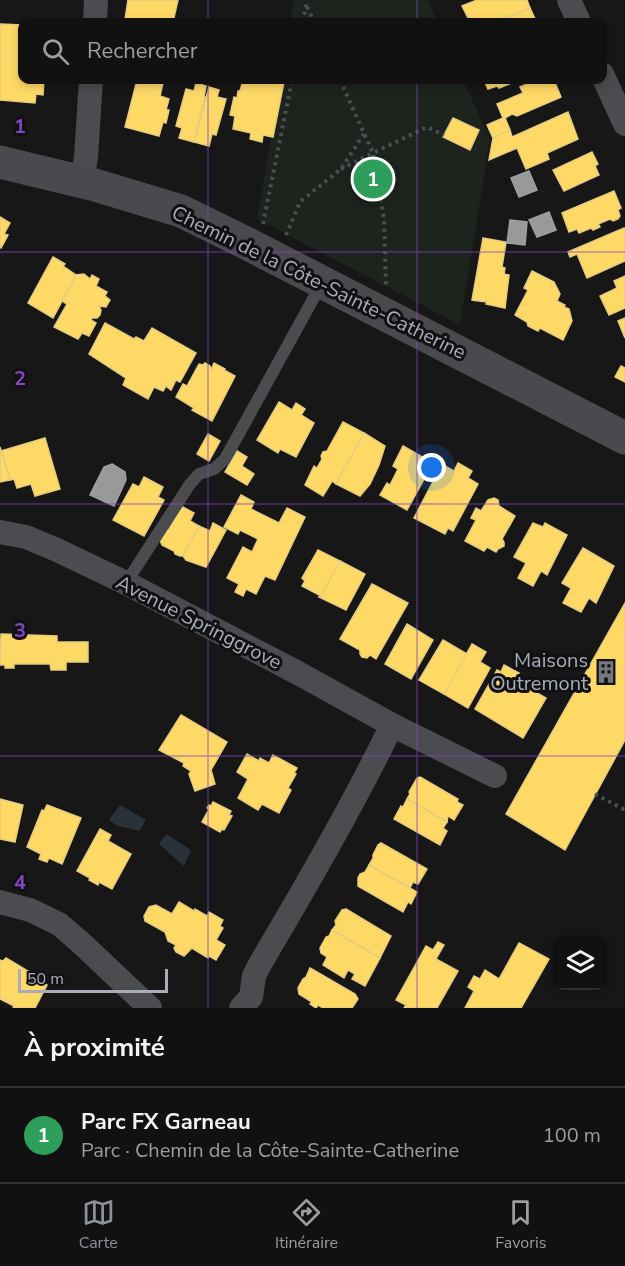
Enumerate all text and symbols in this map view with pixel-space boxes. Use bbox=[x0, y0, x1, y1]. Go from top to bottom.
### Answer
search box bbox=[18, 18, 607, 84]
icon: search bbox=[39, 35, 72, 68]
text: Rechercher bbox=[87, 36, 198, 66]
text: 1 bbox=[14, 113, 26, 140]
pin: 1 bbox=[354, 156, 392, 201]
street label: Chemin de la Côte-Sainte-Catherine bbox=[167, 199, 470, 366]
text: 2 bbox=[14, 365, 26, 392]
your location bbox=[417, 453, 446, 482]
street label: Avenue Springgrove bbox=[111, 569, 286, 676]
text: 3 bbox=[14, 617, 26, 644]
place label: Maisons Outremont bbox=[490, 647, 589, 697]
building icon: Maisons Outremont bbox=[593, 659, 619, 685]
text: 4 bbox=[14, 869, 26, 896]
map controls bbox=[553, 936, 607, 990]
button: layers bbox=[553, 936, 607, 990]
scale bar bbox=[18, 966, 168, 994]
text: 50 m bbox=[27, 968, 64, 990]
text: À proximité bbox=[24, 1030, 165, 1065]
text: Parc FX Garneau bbox=[81, 1107, 251, 1137]
text: 1 bbox=[38, 1122, 50, 1149]
text: 100 m bbox=[543, 1122, 601, 1149]
text: Parc · Chemin de la Côte-Sainte-Catherine bbox=[81, 1137, 459, 1164]
tab: Carte bbox=[79, 1196, 118, 1254]
tab: Itinéraire bbox=[275, 1196, 338, 1254]
tab: Favoris bbox=[495, 1196, 546, 1254]

